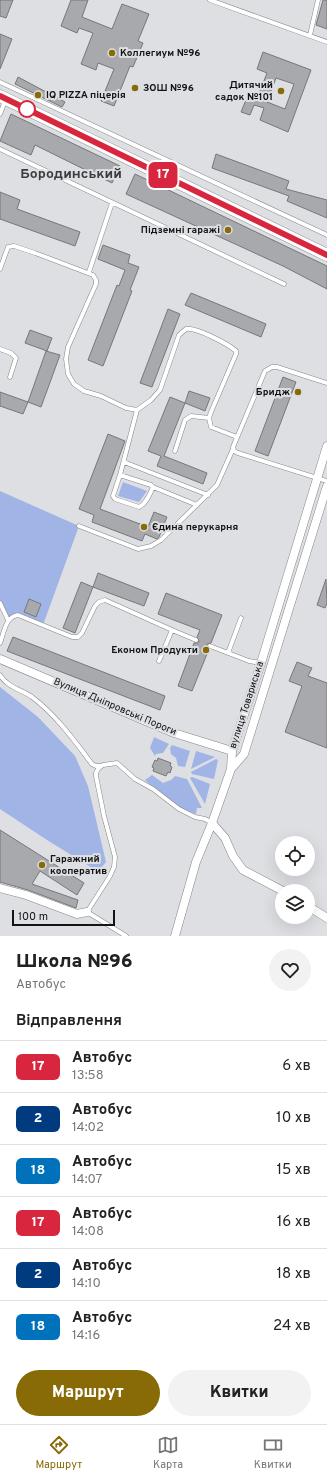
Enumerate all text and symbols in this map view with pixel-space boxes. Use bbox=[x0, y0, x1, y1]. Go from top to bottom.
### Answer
place label: Коллегиум №96 bbox=[120, 47, 201, 60]
marker: Коллегиум №96 bbox=[107, 48, 117, 58]
place label: Дитячий садок №101 bbox=[215, 79, 273, 104]
place label: ЗОШ №96 bbox=[143, 82, 194, 95]
marker: ЗОШ №96 bbox=[130, 83, 140, 93]
marker: Дитячий садок №101 bbox=[276, 86, 286, 96]
place label: IQ PIZZA піцерія bbox=[46, 89, 126, 102]
marker: IQ PIZZA піцерія bbox=[33, 90, 43, 100]
unlabelled marker bbox=[18, 100, 36, 118]
line badge: 17 bbox=[145, 162, 181, 188]
district label: Бородинський bbox=[20, 166, 122, 183]
text: 17 bbox=[156, 166, 170, 183]
place label: Підземні гаражі bbox=[141, 224, 220, 237]
marker: Підземні гаражі bbox=[223, 225, 233, 235]
place label: Бридж bbox=[256, 386, 290, 399]
marker: Бридж bbox=[293, 387, 303, 397]
place label: Єдина перукарня bbox=[152, 521, 238, 534]
marker: Єдина перукарня bbox=[139, 522, 149, 532]
place label: Економ Продукти bbox=[111, 644, 198, 657]
marker: Економ Продукти bbox=[201, 645, 211, 655]
street label: вулиця Товариська bbox=[227, 660, 267, 750]
street label: Вулиця Дніпровські Пороги bbox=[52, 675, 179, 739]
map controls bbox=[275, 836, 315, 924]
button: locate bbox=[275, 836, 315, 876]
place label: Гаражний кооператив bbox=[50, 853, 107, 878]
marker: Гаражний кооператив bbox=[37, 860, 47, 870]
button: layers bbox=[275, 884, 315, 924]
scale bar bbox=[12, 908, 115, 927]
text: 100 m bbox=[18, 910, 48, 924]
button: heart bbox=[269, 949, 311, 991]
text: Школа №96 bbox=[16, 950, 133, 974]
text: Автобус bbox=[16, 977, 66, 993]
text: Відправлення bbox=[16, 1012, 122, 1031]
text: Автобус bbox=[72, 1049, 132, 1068]
text: 6 хв bbox=[282, 1057, 311, 1076]
text: 17 bbox=[31, 1058, 45, 1075]
text: 13:58 bbox=[72, 1068, 104, 1084]
text: Автобус bbox=[72, 1101, 132, 1120]
text: 10 хв bbox=[276, 1109, 311, 1128]
text: 2 bbox=[34, 1110, 42, 1127]
text: 14:02 bbox=[72, 1120, 104, 1136]
text: Автобус bbox=[72, 1153, 132, 1172]
text: 15 хв bbox=[276, 1161, 311, 1180]
text: 18 bbox=[31, 1162, 45, 1179]
text: 14:07 bbox=[72, 1172, 102, 1188]
text: Автобус bbox=[72, 1205, 132, 1224]
text: 16 хв bbox=[277, 1213, 311, 1232]
text: 17 bbox=[31, 1214, 45, 1231]
text: 14:08 bbox=[72, 1224, 104, 1240]
text: Автобус bbox=[72, 1257, 132, 1276]
text: 18 хв bbox=[277, 1265, 311, 1284]
text: 2 bbox=[34, 1266, 42, 1283]
text: 14:10 bbox=[72, 1276, 101, 1292]
text: Автобус bbox=[72, 1309, 132, 1328]
text: 24 хв bbox=[273, 1317, 311, 1336]
text: 18 bbox=[31, 1318, 45, 1335]
text: 14:16 bbox=[72, 1328, 100, 1344]
button: Маршрут bbox=[16, 1370, 160, 1416]
button: Квитки bbox=[168, 1370, 311, 1416]
tab: Маршрут bbox=[35, 1434, 82, 1472]
tab: Карта bbox=[153, 1434, 183, 1472]
tab: Квитки bbox=[254, 1434, 292, 1472]

